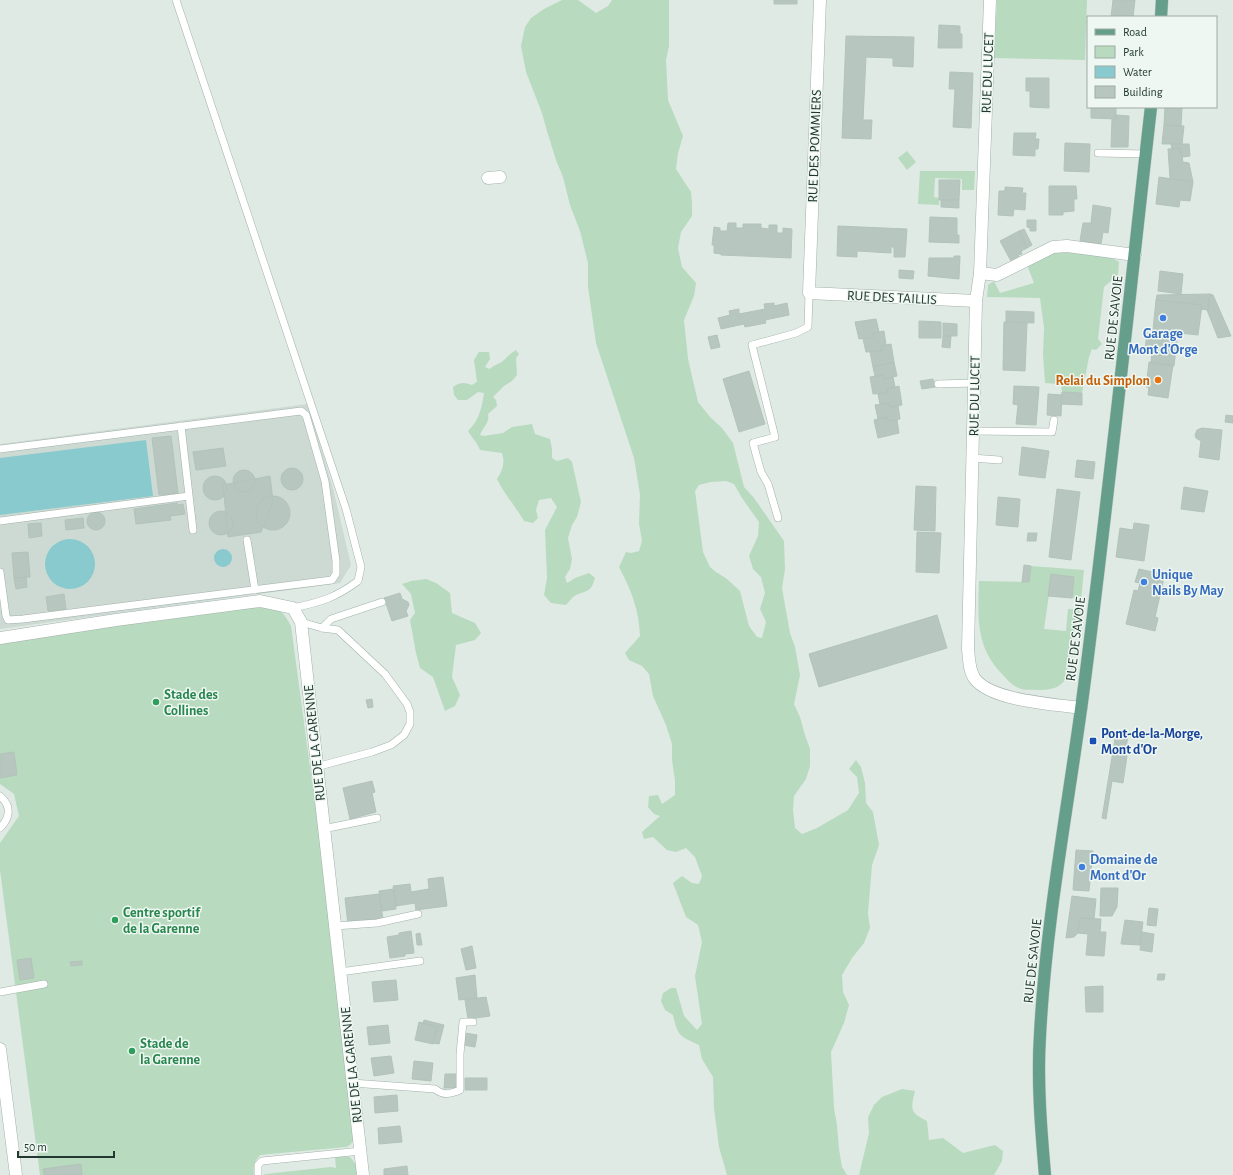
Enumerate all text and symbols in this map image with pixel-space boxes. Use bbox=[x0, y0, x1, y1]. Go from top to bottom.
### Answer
legend bbox=[1087, 16, 1217, 108]
text: Road bbox=[1123, 26, 1147, 38]
street label: RUE DU LUCET bbox=[980, 32, 996, 114]
text: Park bbox=[1123, 46, 1144, 58]
text: Water bbox=[1123, 66, 1152, 78]
text: Building bbox=[1123, 86, 1163, 98]
street label: RUE DES POMMIERS bbox=[806, 89, 824, 203]
street label: RUE DE SAVOIE bbox=[1103, 275, 1125, 361]
street label: RUE DES TAILLIS bbox=[847, 289, 937, 307]
marker: Garage Mont d'Orge bbox=[1158, 313, 1168, 323]
place label: Garage Mont d'Orge bbox=[1128, 327, 1198, 357]
street label: RUE DU LUCET bbox=[967, 355, 983, 437]
place label: Relai du Simplon bbox=[1056, 374, 1150, 388]
marker: Relai du Simplon bbox=[1153, 375, 1163, 385]
place label: Unique Nails By May bbox=[1152, 568, 1224, 598]
marker: Unique Nails By May bbox=[1139, 577, 1149, 587]
street label: RUE DE SAVOIE bbox=[1064, 596, 1088, 682]
street label: RUE DE LA GARENNE bbox=[302, 684, 328, 802]
place label: Stade des Collines bbox=[164, 688, 218, 718]
marker: Stade des Collines bbox=[151, 697, 161, 707]
place label: Pont-de-la-Morge, Mont d'Or bbox=[1101, 727, 1203, 757]
marker: Pont-de-la-Morge, Mont d'Or bbox=[1088, 736, 1098, 746]
place label: Domaine de Mont d'Or bbox=[1090, 853, 1158, 883]
marker: Domaine de Mont d'Or bbox=[1077, 862, 1087, 872]
place label: Centre sportif de la Garenne bbox=[123, 906, 201, 936]
marker: Centre sportif de la Garenne bbox=[110, 915, 120, 925]
street label: RUE DE SAVOIE bbox=[1022, 918, 1044, 1004]
street label: RUE DE LA GARENNE bbox=[339, 1006, 365, 1124]
place label: Stade de la Garenne bbox=[140, 1037, 201, 1067]
marker: Stade de la Garenne bbox=[127, 1046, 137, 1056]
scale bar bbox=[18, 1133, 114, 1159]
text: 50 m bbox=[24, 1141, 47, 1153]

